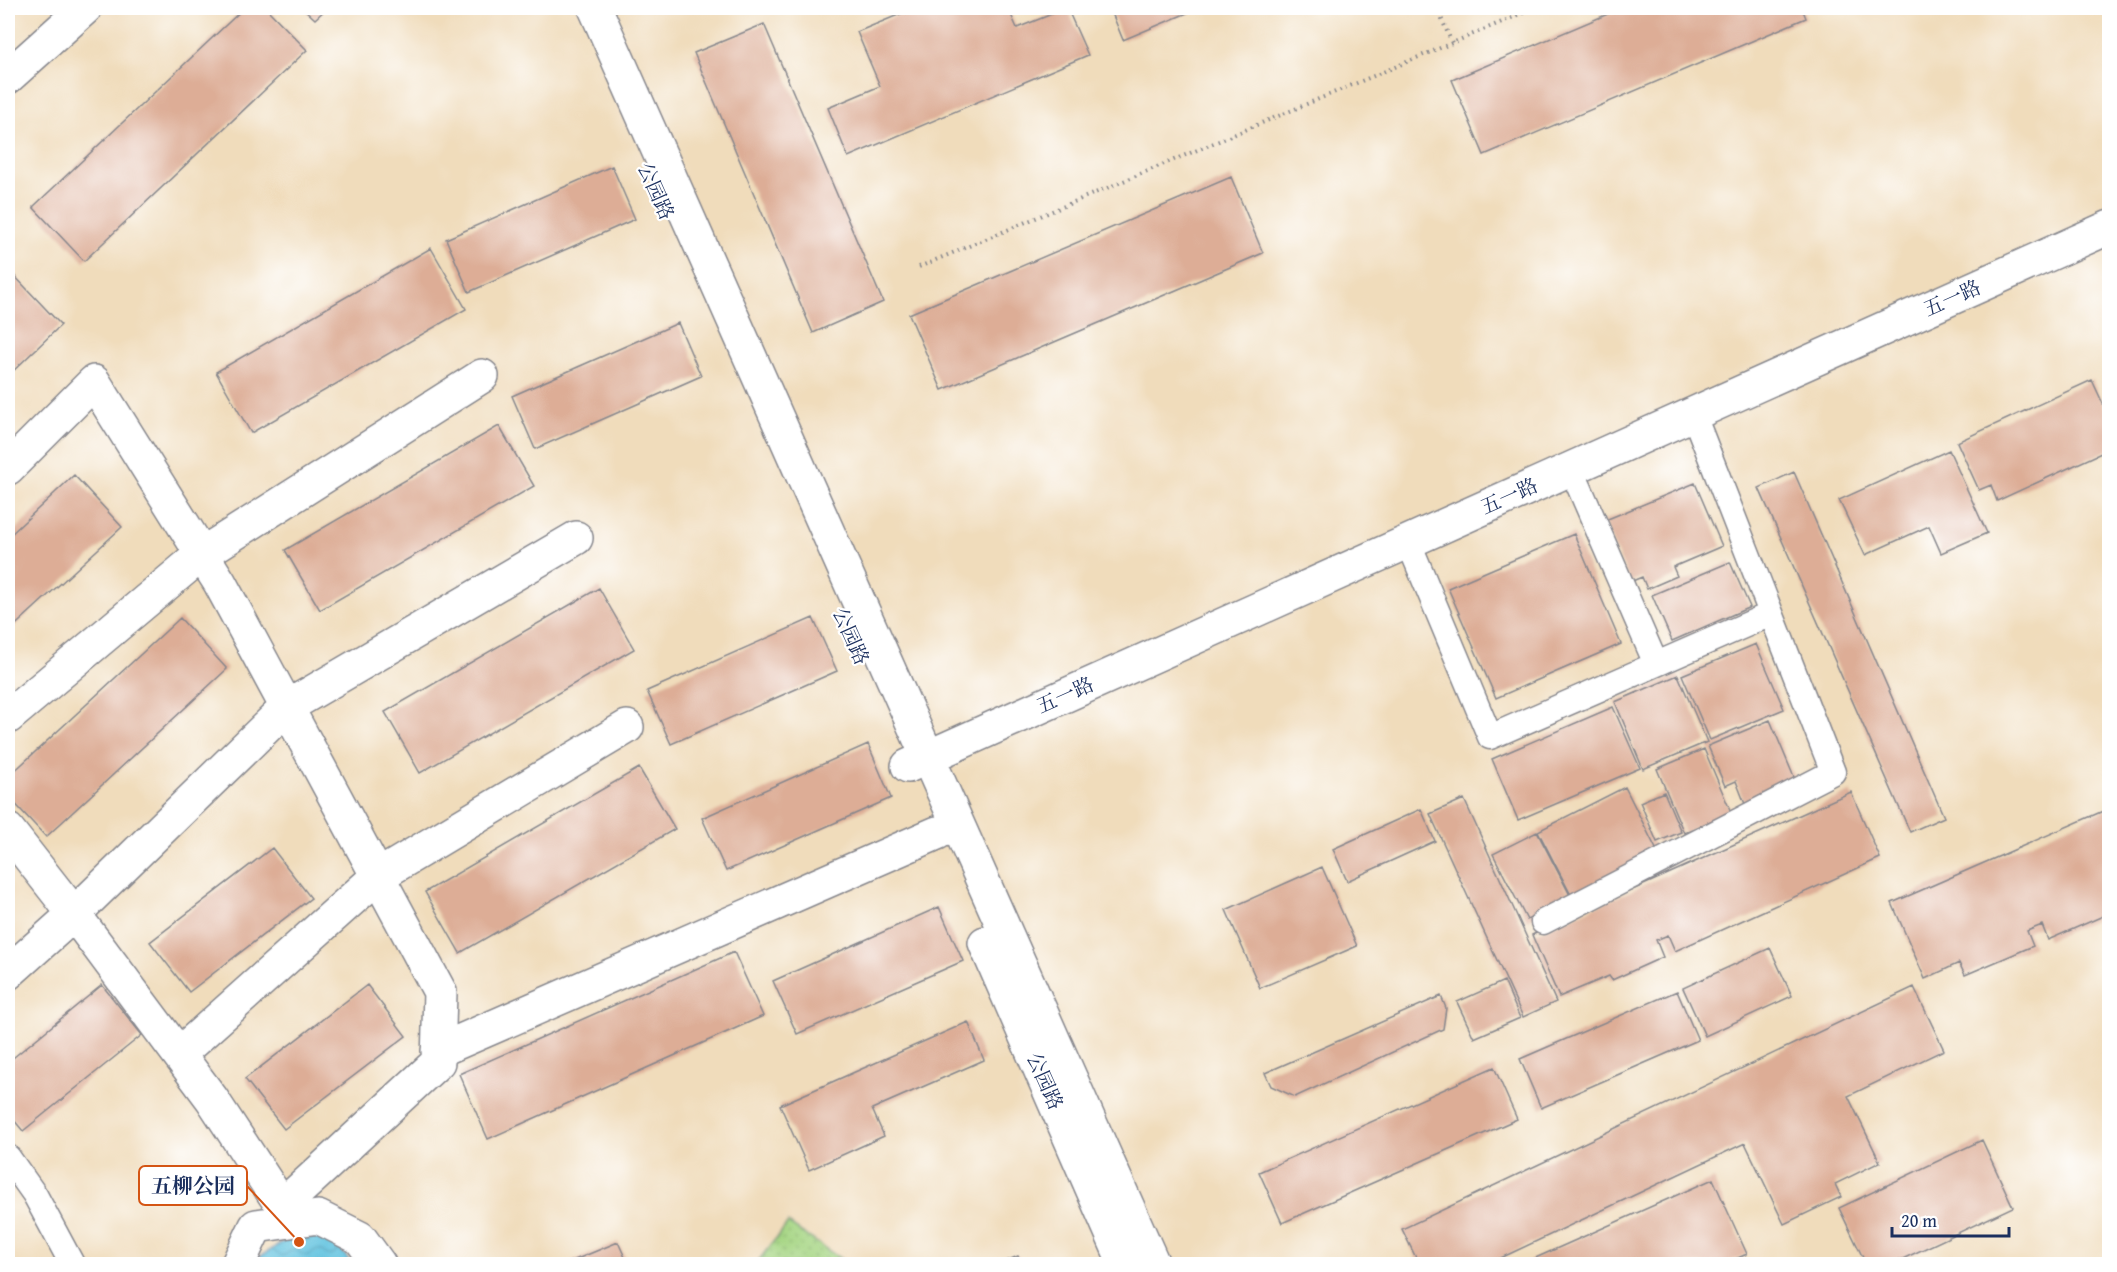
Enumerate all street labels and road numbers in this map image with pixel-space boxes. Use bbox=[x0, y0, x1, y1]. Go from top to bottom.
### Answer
street label: 公园路 bbox=[631, 157, 682, 224]
street label: 五一路 bbox=[1918, 272, 1985, 323]
street label: 五一路 bbox=[1475, 470, 1542, 521]
street label: 公园路 bbox=[826, 602, 877, 669]
street label: 五一路 bbox=[1031, 669, 1098, 720]
street label: 公园路 bbox=[1020, 1047, 1071, 1114]

